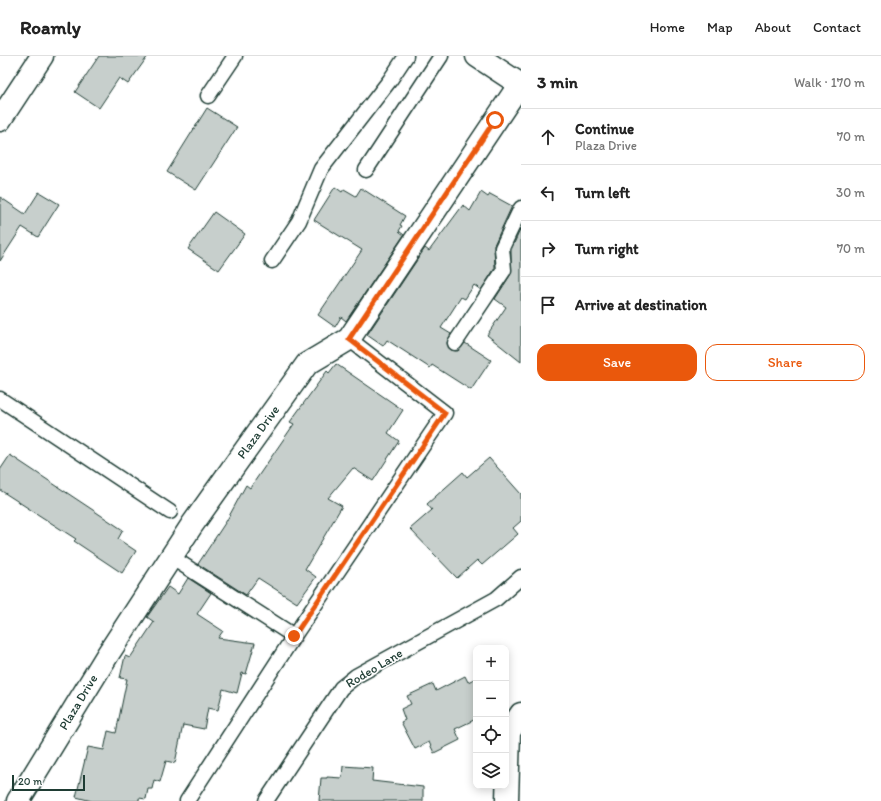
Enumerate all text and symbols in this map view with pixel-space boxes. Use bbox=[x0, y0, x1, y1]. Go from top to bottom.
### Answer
text: Roamly bbox=[20, 16, 81, 39]
text: Home bbox=[650, 19, 685, 36]
text: Map bbox=[707, 19, 733, 36]
text: About bbox=[755, 19, 791, 36]
text: Contact bbox=[813, 19, 861, 36]
text: 3 min bbox=[537, 72, 578, 92]
text: Walk · 170 m bbox=[794, 75, 865, 90]
route start bbox=[486, 111, 504, 129]
text: Continue bbox=[575, 120, 634, 138]
icon: ahead bbox=[537, 126, 559, 148]
text: 70 m bbox=[837, 129, 865, 144]
text: Plaza Drive bbox=[575, 138, 637, 153]
icon: left bbox=[537, 182, 559, 204]
text: Turn left bbox=[575, 184, 630, 202]
text: 30 m bbox=[836, 185, 865, 200]
icon: right bbox=[537, 238, 559, 260]
text: Turn right bbox=[575, 240, 639, 258]
text: 70 m bbox=[837, 241, 865, 256]
icon: arrive bbox=[537, 294, 559, 316]
text: Arrive at destination bbox=[575, 296, 707, 314]
button: Save bbox=[537, 344, 697, 381]
button: Share bbox=[705, 344, 865, 381]
street label: Plaza Drive bbox=[234, 402, 282, 462]
route end bbox=[285, 627, 303, 645]
street label: Rodeo Lane bbox=[343, 645, 405, 691]
map controls bbox=[473, 645, 509, 789]
button: + bbox=[473, 645, 509, 681]
street label: Plaza Drive bbox=[56, 672, 100, 732]
button: − bbox=[473, 681, 509, 717]
button: locate bbox=[473, 717, 509, 753]
button: layers bbox=[473, 753, 509, 789]
scale bar bbox=[12, 773, 85, 792]
text: 20 m bbox=[18, 775, 42, 788]

